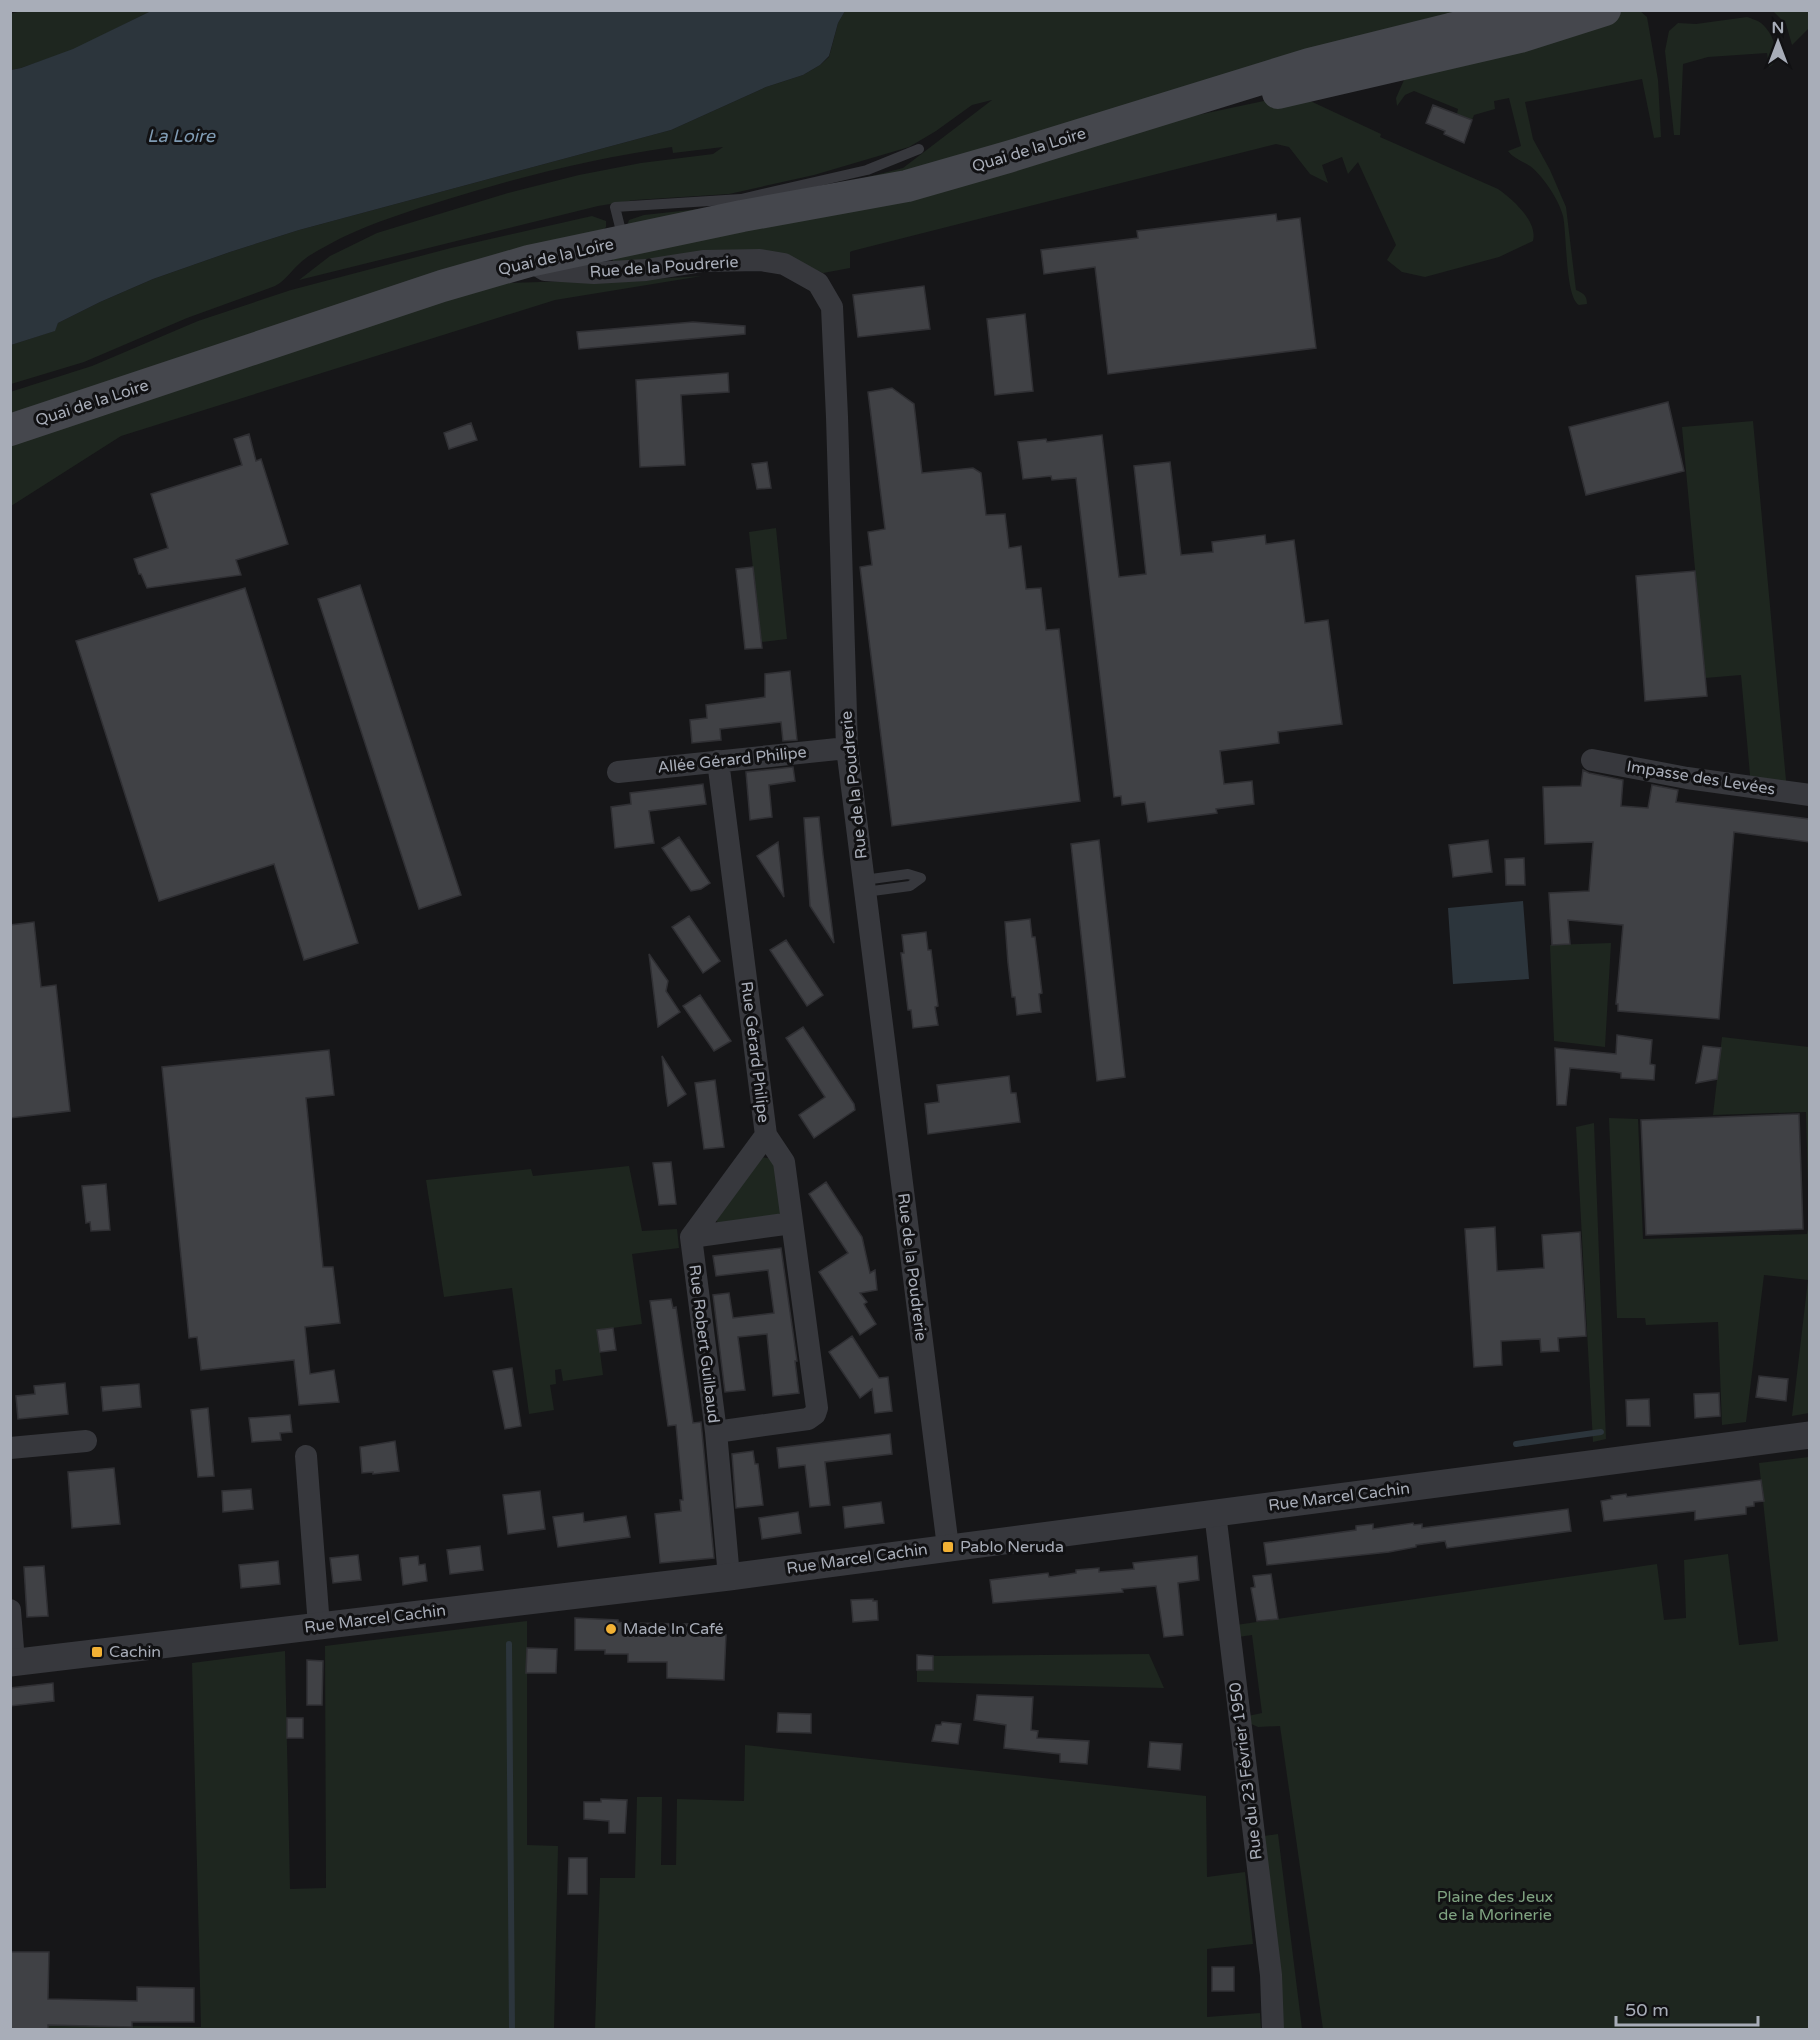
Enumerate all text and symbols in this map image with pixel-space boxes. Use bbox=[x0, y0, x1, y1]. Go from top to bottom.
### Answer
north arrow bbox=[1748, 12, 1808, 72]
text: N bbox=[1772, 18, 1784, 38]
street label: Quai de la Loire bbox=[970, 123, 1088, 177]
water label: La Loire bbox=[147, 125, 216, 147]
street label: Quai de la Loire bbox=[496, 234, 616, 280]
street label: Rue de la Poudrerie bbox=[589, 252, 739, 282]
street label: Quai de la Loire bbox=[33, 375, 151, 431]
street label: Rue de la Poudrerie bbox=[836, 710, 872, 860]
street label: Allée Gérard Philipe bbox=[656, 742, 808, 778]
street label: Impasse des Levées bbox=[1625, 756, 1777, 800]
street label: Rue Gérard Philipe bbox=[736, 980, 774, 1124]
street label: Rue de la Poudrerie bbox=[893, 1192, 931, 1342]
street label: Rue Robert Guilbaud bbox=[684, 1264, 724, 1424]
street label: Rue Marcel Cachin bbox=[1267, 1478, 1411, 1516]
place label: Pablo Neruda bbox=[960, 1537, 1064, 1557]
street label: Rue Marcel Cachin bbox=[785, 1539, 929, 1579]
marker: Pablo Neruda bbox=[941, 1540, 955, 1554]
street label: Rue Marcel Cachin bbox=[303, 1600, 447, 1638]
place label: Made In Café bbox=[623, 1619, 724, 1639]
marker: Made In Café bbox=[604, 1622, 618, 1636]
place label: Cachin bbox=[109, 1642, 161, 1662]
marker: Cachin bbox=[90, 1645, 104, 1659]
street label: Rue du 23 Février 1950 bbox=[1225, 1681, 1267, 1861]
park label: Plaine des Jeux de la Morinerie bbox=[1437, 1887, 1553, 1925]
scale bar bbox=[1616, 1989, 1758, 2027]
text: 50 m bbox=[1625, 1999, 1669, 2021]

